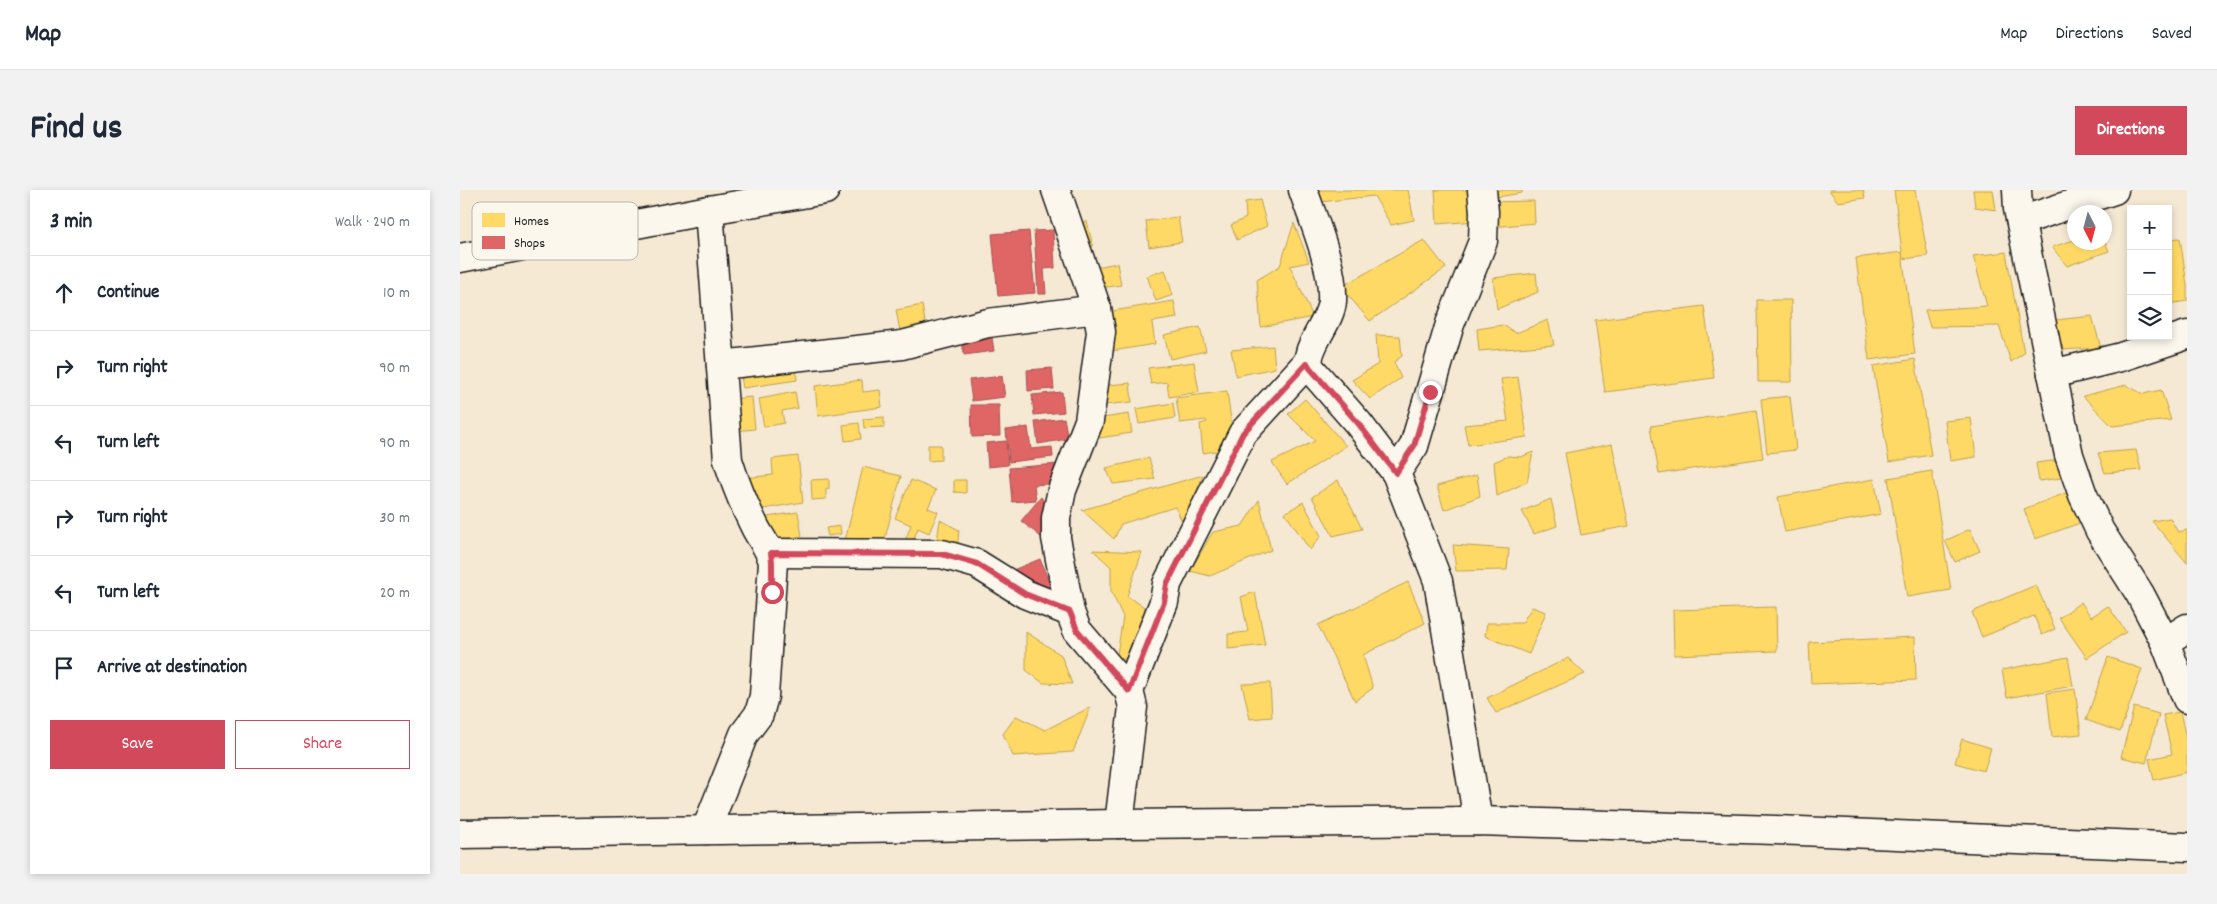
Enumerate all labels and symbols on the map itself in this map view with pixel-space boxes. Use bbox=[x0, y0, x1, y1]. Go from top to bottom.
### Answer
legend bbox=[472, 202, 638, 260]
north arrow bbox=[2067, 205, 2112, 250]
text: Homes bbox=[514, 212, 549, 232]
text: Shops bbox=[514, 234, 545, 254]
route end bbox=[1419, 381, 1442, 404]
route start bbox=[761, 581, 784, 604]

